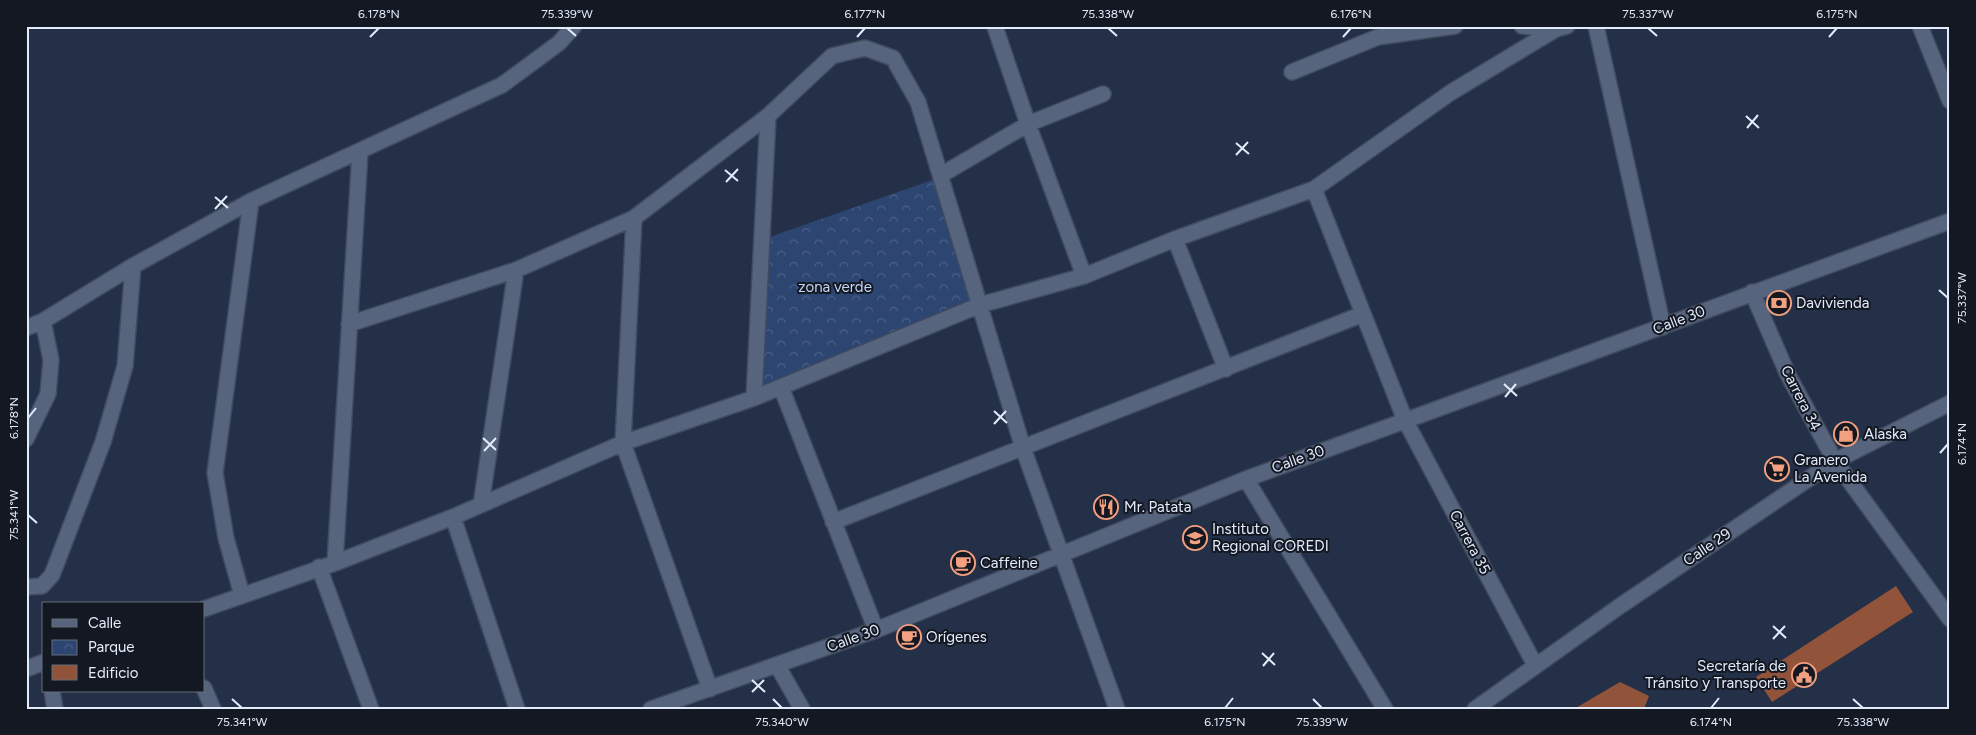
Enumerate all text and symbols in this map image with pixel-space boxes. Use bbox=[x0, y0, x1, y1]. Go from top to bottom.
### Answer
text: 6.178°N bbox=[358, 7, 400, 21]
text: 75.339°W bbox=[541, 7, 593, 21]
text: 6.177°N bbox=[845, 7, 885, 21]
text: 75.338°W bbox=[1082, 7, 1135, 21]
text: 6.176°N bbox=[1330, 7, 1372, 21]
text: 75.337°W bbox=[1622, 7, 1674, 21]
text: 6.175°N bbox=[1816, 7, 1858, 21]
text: 75.337°W bbox=[1955, 272, 1969, 324]
park label: zona verde bbox=[798, 278, 872, 296]
bank icon: Davivienda bbox=[1766, 290, 1792, 316]
place label: Davivienda bbox=[1796, 294, 1869, 312]
street label: Calle 30 bbox=[1650, 302, 1708, 338]
street label: Carrera 34 bbox=[1777, 362, 1825, 434]
text: 6.178°N bbox=[7, 397, 21, 439]
shop icon: Alaska bbox=[1833, 421, 1859, 447]
text: 6.174°N bbox=[1955, 423, 1969, 465]
place label: Alaska bbox=[1864, 425, 1907, 443]
street label: Calle 30 bbox=[1269, 441, 1327, 477]
place label: Granero La Avenida bbox=[1794, 451, 1867, 486]
supermarket icon: Granero La Avenida bbox=[1764, 456, 1790, 482]
text: 75.341°W bbox=[7, 489, 21, 540]
restaurant icon: Mr. Patata bbox=[1093, 494, 1119, 520]
place label: Mr. Patata bbox=[1124, 498, 1191, 516]
street label: Carrera 35 bbox=[1446, 507, 1494, 577]
place label: Instituto Regional COREDI bbox=[1212, 520, 1329, 555]
street label: Calle 29 bbox=[1680, 524, 1734, 570]
school or university icon: Instituto Regional COREDI bbox=[1182, 525, 1208, 551]
cafe icon: Caffeine bbox=[950, 550, 976, 576]
place label: Caffeine bbox=[980, 554, 1038, 572]
legend bbox=[42, 602, 205, 692]
text: Calle bbox=[88, 614, 121, 632]
street label: Calle 30 bbox=[824, 620, 882, 656]
cafe icon: Orígenes bbox=[896, 624, 922, 650]
place label: Orígenes bbox=[926, 628, 987, 646]
text: Parque bbox=[88, 638, 135, 656]
place label: Secretaría de Tránsito y Transporte bbox=[1645, 657, 1786, 692]
public building icon: Secretaría de Tránsito y Transporte bbox=[1791, 662, 1817, 688]
text: Edificio bbox=[88, 664, 139, 682]
text: 75.341°W bbox=[217, 715, 268, 729]
text: 75.340°W bbox=[755, 715, 809, 729]
text: 6.175°N bbox=[1204, 715, 1246, 729]
text: 75.339°W bbox=[1296, 715, 1348, 729]
text: 6.174°N bbox=[1690, 715, 1732, 729]
text: 75.338°W bbox=[1837, 715, 1890, 729]

